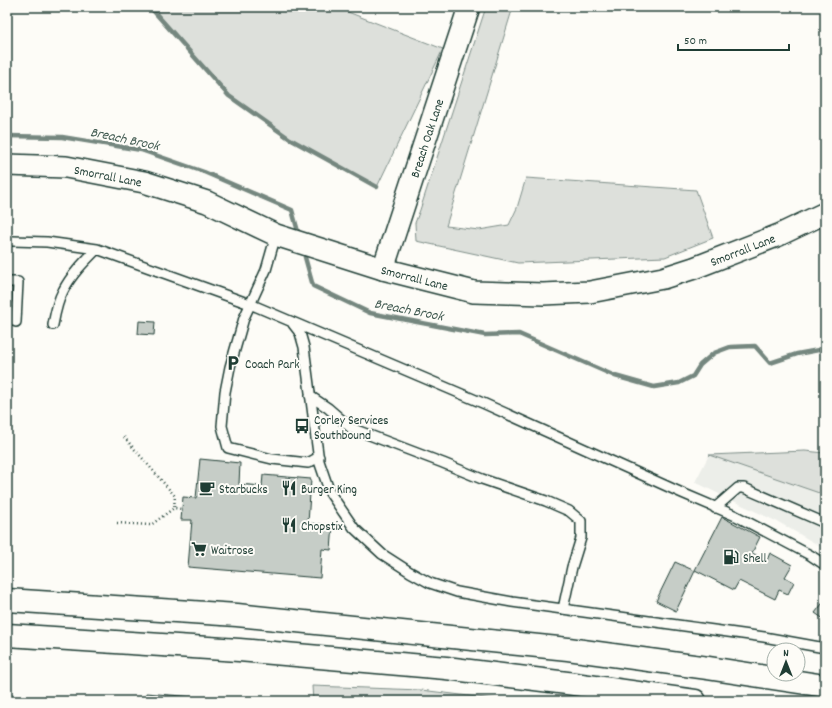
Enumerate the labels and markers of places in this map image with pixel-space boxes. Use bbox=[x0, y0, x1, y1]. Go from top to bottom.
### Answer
parking icon: Coach Park bbox=[224, 354, 242, 372]
place label: Coach Park bbox=[245, 356, 300, 375]
place label: Corley Services Southbound bbox=[314, 412, 389, 446]
bus stop icon: Corley Services Southbound bbox=[293, 417, 311, 435]
cafe icon: Starbucks bbox=[198, 479, 216, 497]
restaurant icon: Burger King bbox=[280, 479, 298, 497]
place label: Starbucks bbox=[219, 481, 268, 500]
place label: Burger King bbox=[301, 481, 357, 500]
restaurant icon: Chopstix bbox=[280, 516, 298, 534]
place label: Chopstix bbox=[301, 518, 343, 537]
supermarket icon: Waitrose bbox=[190, 540, 208, 558]
place label: Waitrose bbox=[211, 542, 254, 561]
fuel station icon: Shell bbox=[722, 548, 740, 566]
place label: Shell bbox=[743, 550, 767, 569]

